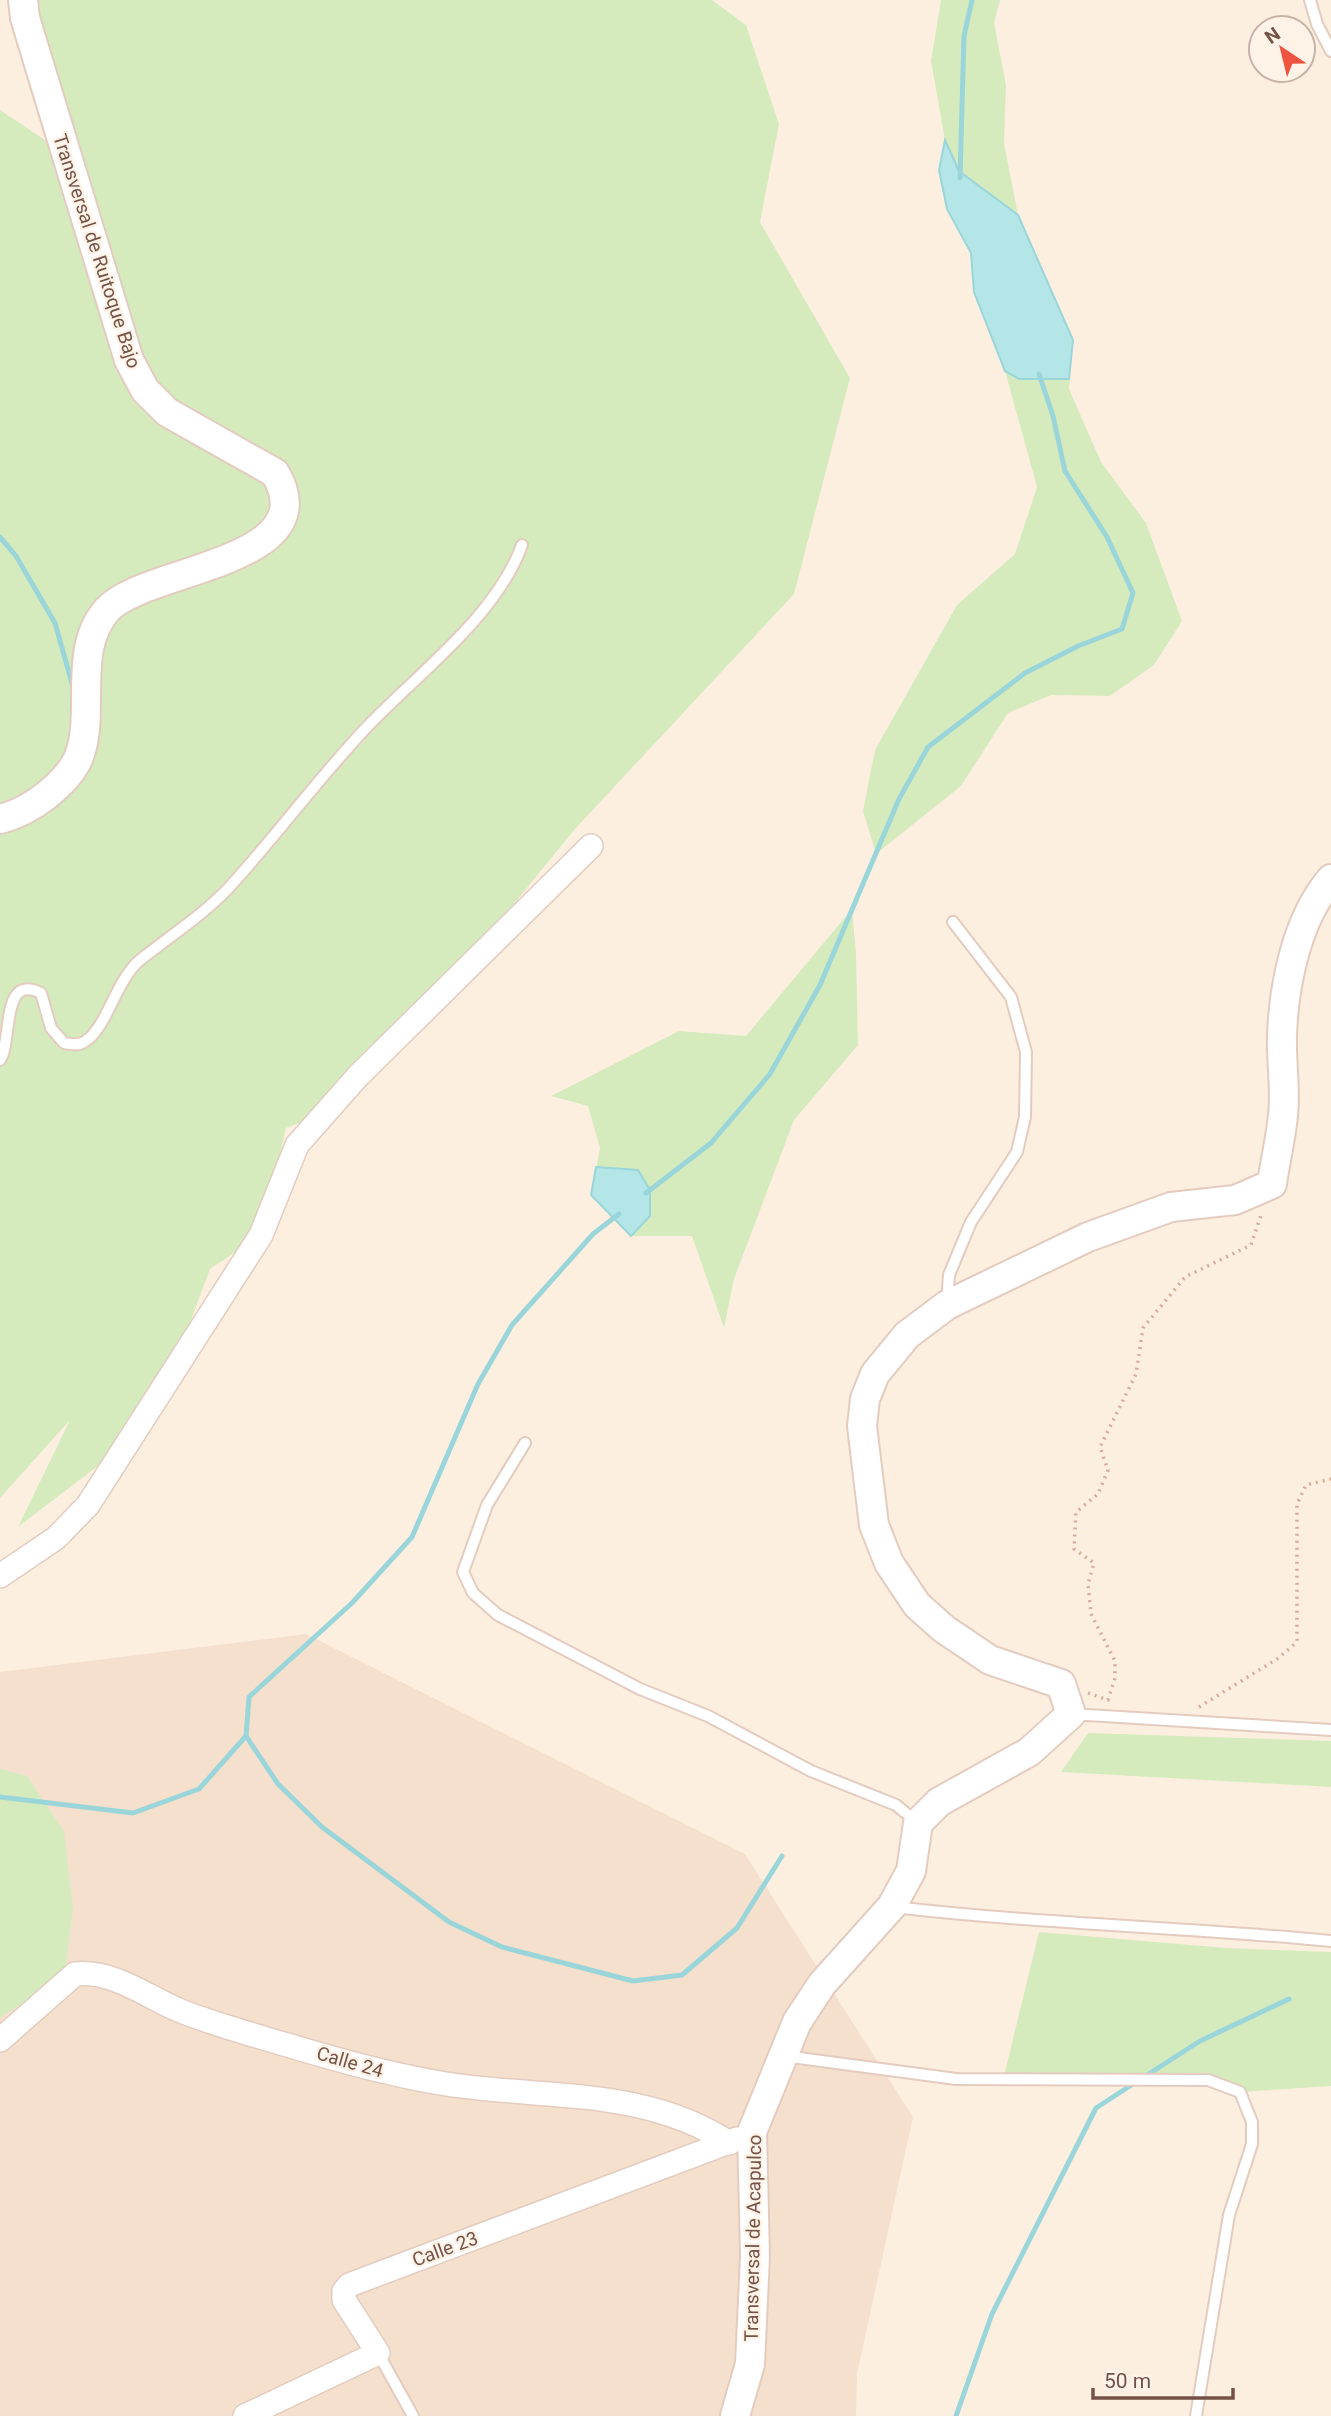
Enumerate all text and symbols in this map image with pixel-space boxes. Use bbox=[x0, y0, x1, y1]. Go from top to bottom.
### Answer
north arrow bbox=[1247, 14, 1317, 84]
text: N bbox=[1260, 22, 1285, 49]
street label: Transversal de Ruitoque Bajo bbox=[48, 131, 146, 371]
street label: Calle 24 bbox=[314, 2042, 386, 2083]
street label: Transversal de Acapulco bbox=[740, 2134, 766, 2342]
street label: Calle 23 bbox=[409, 2227, 481, 2271]
scale bar bbox=[1093, 2356, 1233, 2400]
text: 50 m bbox=[1104, 2369, 1151, 2393]

